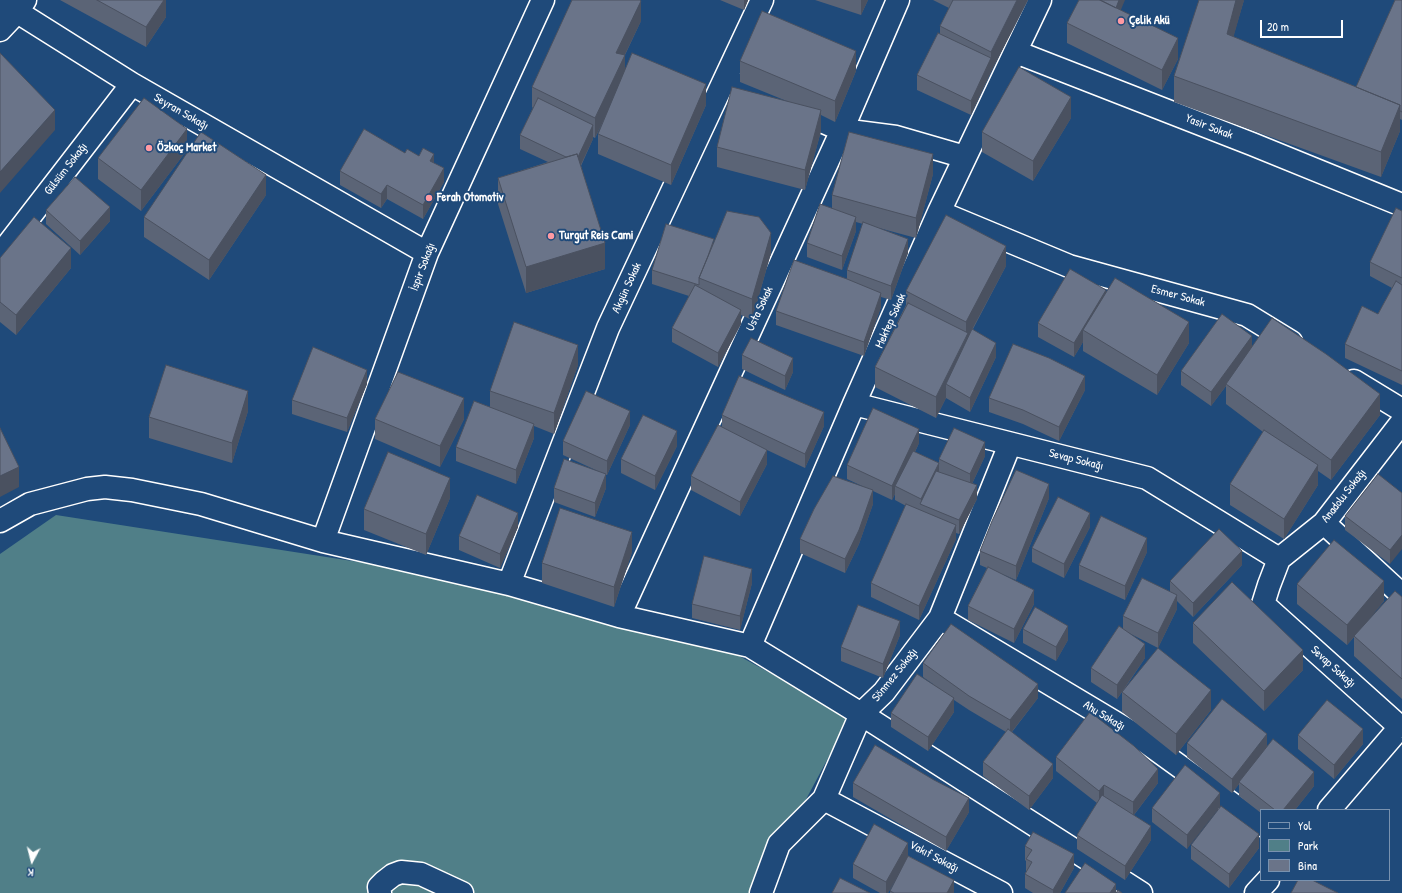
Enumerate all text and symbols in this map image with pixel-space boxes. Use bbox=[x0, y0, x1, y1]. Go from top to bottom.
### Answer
scale bar bbox=[1262, 12, 1345, 38]
place label: Çelik Akü bbox=[1129, 14, 1170, 28]
marker: Çelik Akü bbox=[1116, 16, 1126, 26]
text: 20 m bbox=[1267, 18, 1289, 35]
street label: Seyran Sokağı bbox=[151, 91, 211, 133]
street label: Yasir Sokak bbox=[1183, 111, 1235, 143]
street label: Gülsüm Sokağı bbox=[41, 140, 91, 198]
place label: Özkoç Market bbox=[157, 141, 216, 155]
marker: Özkoç Market bbox=[144, 143, 154, 153]
place label: Ferah Otomotiv bbox=[437, 191, 504, 205]
marker: Ferah Otomotiv bbox=[424, 193, 434, 203]
place label: Turgut Reis Cami bbox=[559, 229, 633, 243]
marker: Turgut Reis Cami bbox=[546, 231, 556, 241]
street label: İspir Sokağı bbox=[407, 241, 439, 293]
street label: Akgün Sokak bbox=[609, 260, 645, 316]
street label: Esmer Sokak bbox=[1149, 282, 1207, 310]
street label: Usta Sokak bbox=[743, 284, 777, 334]
street label: Mektep Sokak bbox=[872, 291, 910, 351]
street label: Sevap Sokağı bbox=[1047, 446, 1105, 474]
street label: Anadolu Sokağı bbox=[1319, 466, 1369, 526]
street label: Sevap Sokağı bbox=[1307, 643, 1359, 691]
street label: Sönmez Sokağı bbox=[869, 645, 921, 705]
street label: Ahu Sokağı bbox=[1080, 698, 1128, 734]
legend bbox=[1260, 809, 1390, 881]
text: Yol bbox=[1298, 817, 1311, 834]
text: Park bbox=[1298, 837, 1318, 854]
street label: Vakıf Sokağı bbox=[907, 838, 961, 876]
north arrow bbox=[12, 841, 52, 881]
text: Bina bbox=[1298, 857, 1317, 874]
text: K bbox=[27, 866, 34, 880]

